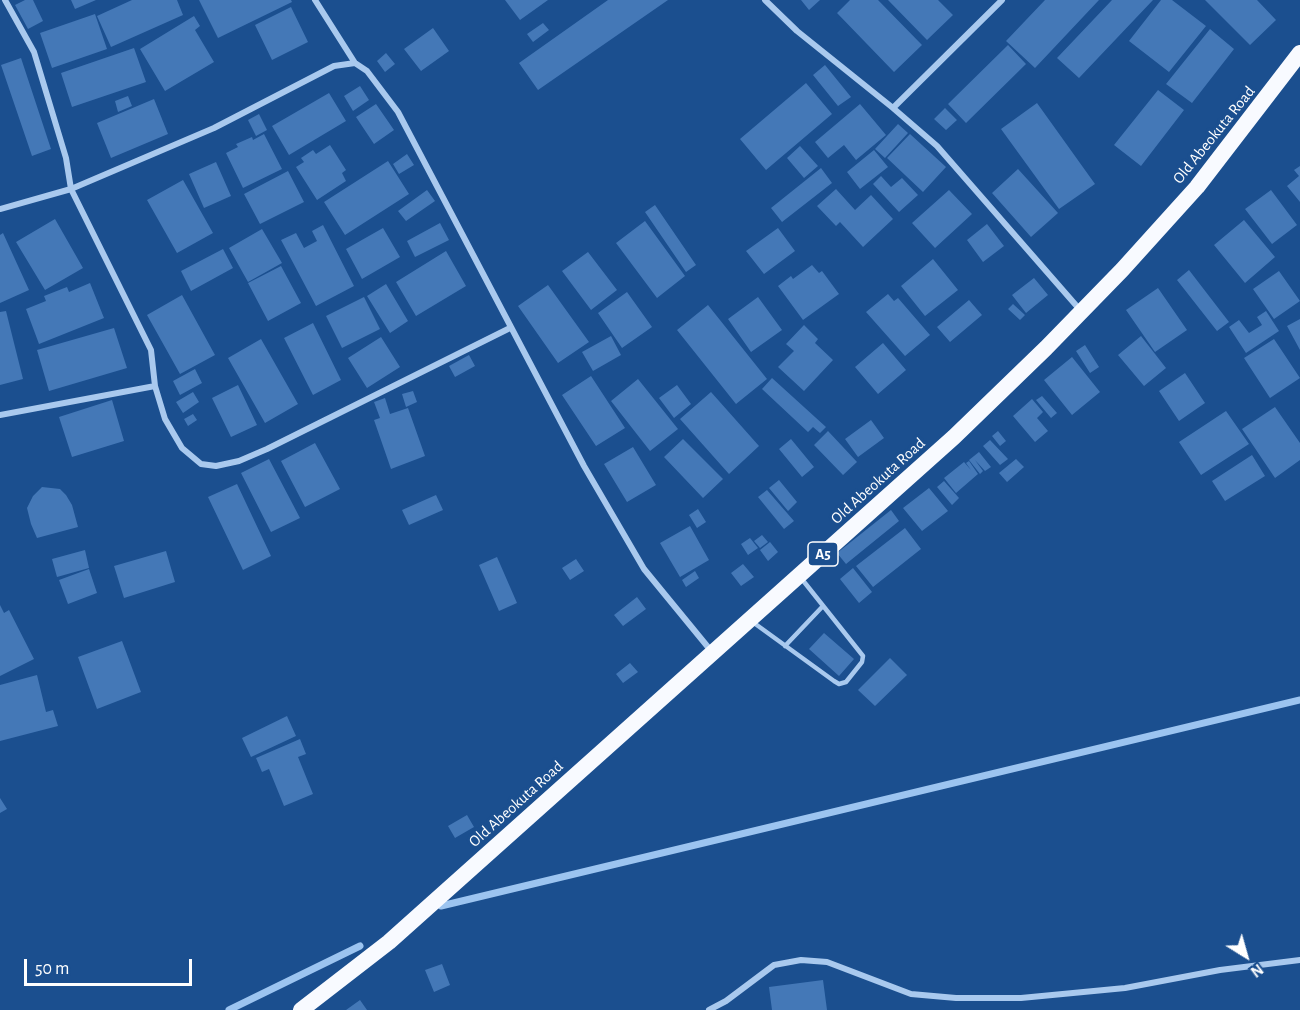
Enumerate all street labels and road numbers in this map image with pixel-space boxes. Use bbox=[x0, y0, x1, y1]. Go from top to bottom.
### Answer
street label: Old Abeokuta Road bbox=[1169, 82, 1259, 188]
street label: Old Abeokuta Road bbox=[827, 434, 929, 528]
road number: A5 bbox=[808, 542, 838, 566]
street label: Old Abeokuta Road bbox=[465, 757, 567, 851]

